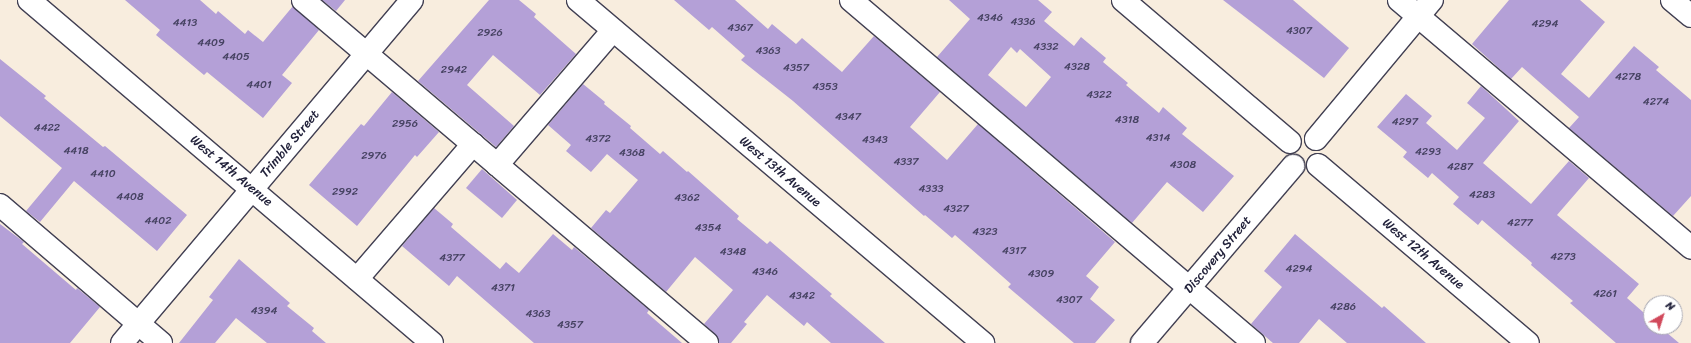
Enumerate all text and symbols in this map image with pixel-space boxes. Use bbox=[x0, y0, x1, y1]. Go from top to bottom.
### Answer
house number: 4346 bbox=[977, 11, 1003, 25]
house number: 4336 bbox=[1010, 15, 1036, 29]
house number: 4413 bbox=[173, 16, 197, 30]
house number: 4294 bbox=[1532, 17, 1558, 31]
house number: 4367 bbox=[727, 21, 753, 35]
house number: 4307 bbox=[1286, 24, 1312, 38]
house number: 2926 bbox=[477, 26, 503, 40]
house number: 4409 bbox=[197, 36, 225, 50]
house number: 4332 bbox=[1033, 40, 1059, 54]
house number: 4363 bbox=[755, 44, 781, 58]
house number: 4405 bbox=[222, 50, 250, 64]
house number: 4328 bbox=[1064, 60, 1090, 74]
house number: 4357 bbox=[783, 61, 809, 75]
house number: 2942 bbox=[441, 63, 467, 77]
house number: 4278 bbox=[1615, 70, 1641, 84]
house number: 4401 bbox=[246, 78, 272, 92]
house number: 4353 bbox=[812, 80, 838, 94]
house number: 4322 bbox=[1086, 88, 1112, 102]
house number: 4274 bbox=[1643, 95, 1669, 109]
street label: Trimble Street bbox=[257, 107, 323, 181]
house number: 4347 bbox=[835, 110, 861, 124]
house number: 4318 bbox=[1115, 113, 1139, 127]
house number: 4297 bbox=[1392, 115, 1418, 129]
house number: 2956 bbox=[392, 117, 418, 131]
house number: 4422 bbox=[34, 121, 60, 135]
house number: 4314 bbox=[1146, 131, 1170, 145]
street label: West 14th Avenue bbox=[187, 132, 275, 210]
house number: 4372 bbox=[585, 132, 611, 146]
street label: West 13th Avenue bbox=[736, 133, 824, 211]
house number: 4343 bbox=[862, 133, 888, 147]
house number: 4418 bbox=[63, 144, 89, 158]
house number: 4293 bbox=[1415, 145, 1441, 159]
house number: 4368 bbox=[619, 146, 645, 160]
house number: 2976 bbox=[361, 149, 387, 163]
house number: 4337 bbox=[893, 155, 919, 169]
house number: 4308 bbox=[1170, 158, 1196, 172]
house number: 4287 bbox=[1447, 160, 1473, 174]
house number: 4410 bbox=[90, 167, 116, 181]
house number: 4333 bbox=[919, 182, 943, 196]
house number: 2992 bbox=[332, 185, 358, 199]
house number: 4283 bbox=[1469, 188, 1495, 202]
house number: 4408 bbox=[116, 190, 144, 204]
house number: 4362 bbox=[674, 191, 700, 205]
house number: 4327 bbox=[943, 202, 969, 216]
street label: Discovery Street bbox=[1181, 213, 1255, 297]
house number: 4402 bbox=[144, 214, 172, 228]
street label: West 12th Avenue bbox=[1379, 215, 1467, 293]
house number: 4277 bbox=[1507, 216, 1533, 230]
house number: 4354 bbox=[695, 221, 721, 235]
house number: 4323 bbox=[972, 225, 998, 239]
house number: 4317 bbox=[1002, 244, 1026, 258]
house number: 4348 bbox=[720, 245, 746, 259]
house number: 4273 bbox=[1550, 250, 1576, 264]
house number: 4377 bbox=[439, 251, 465, 265]
house number: 4294 bbox=[1286, 262, 1312, 276]
house number: 4346 bbox=[752, 265, 778, 279]
house number: 4309 bbox=[1028, 267, 1054, 281]
house number: 4371 bbox=[491, 281, 515, 295]
house number: 4261 bbox=[1593, 287, 1617, 301]
house number: 4342 bbox=[789, 289, 815, 303]
house number: 4307 bbox=[1056, 293, 1082, 307]
north arrow bbox=[1643, 295, 1683, 335]
text: N bbox=[1661, 296, 1679, 316]
house number: 4286 bbox=[1330, 300, 1356, 314]
house number: 4394 bbox=[251, 304, 277, 318]
house number: 4363 bbox=[525, 307, 551, 321]
house number: 4357 bbox=[557, 318, 583, 332]

